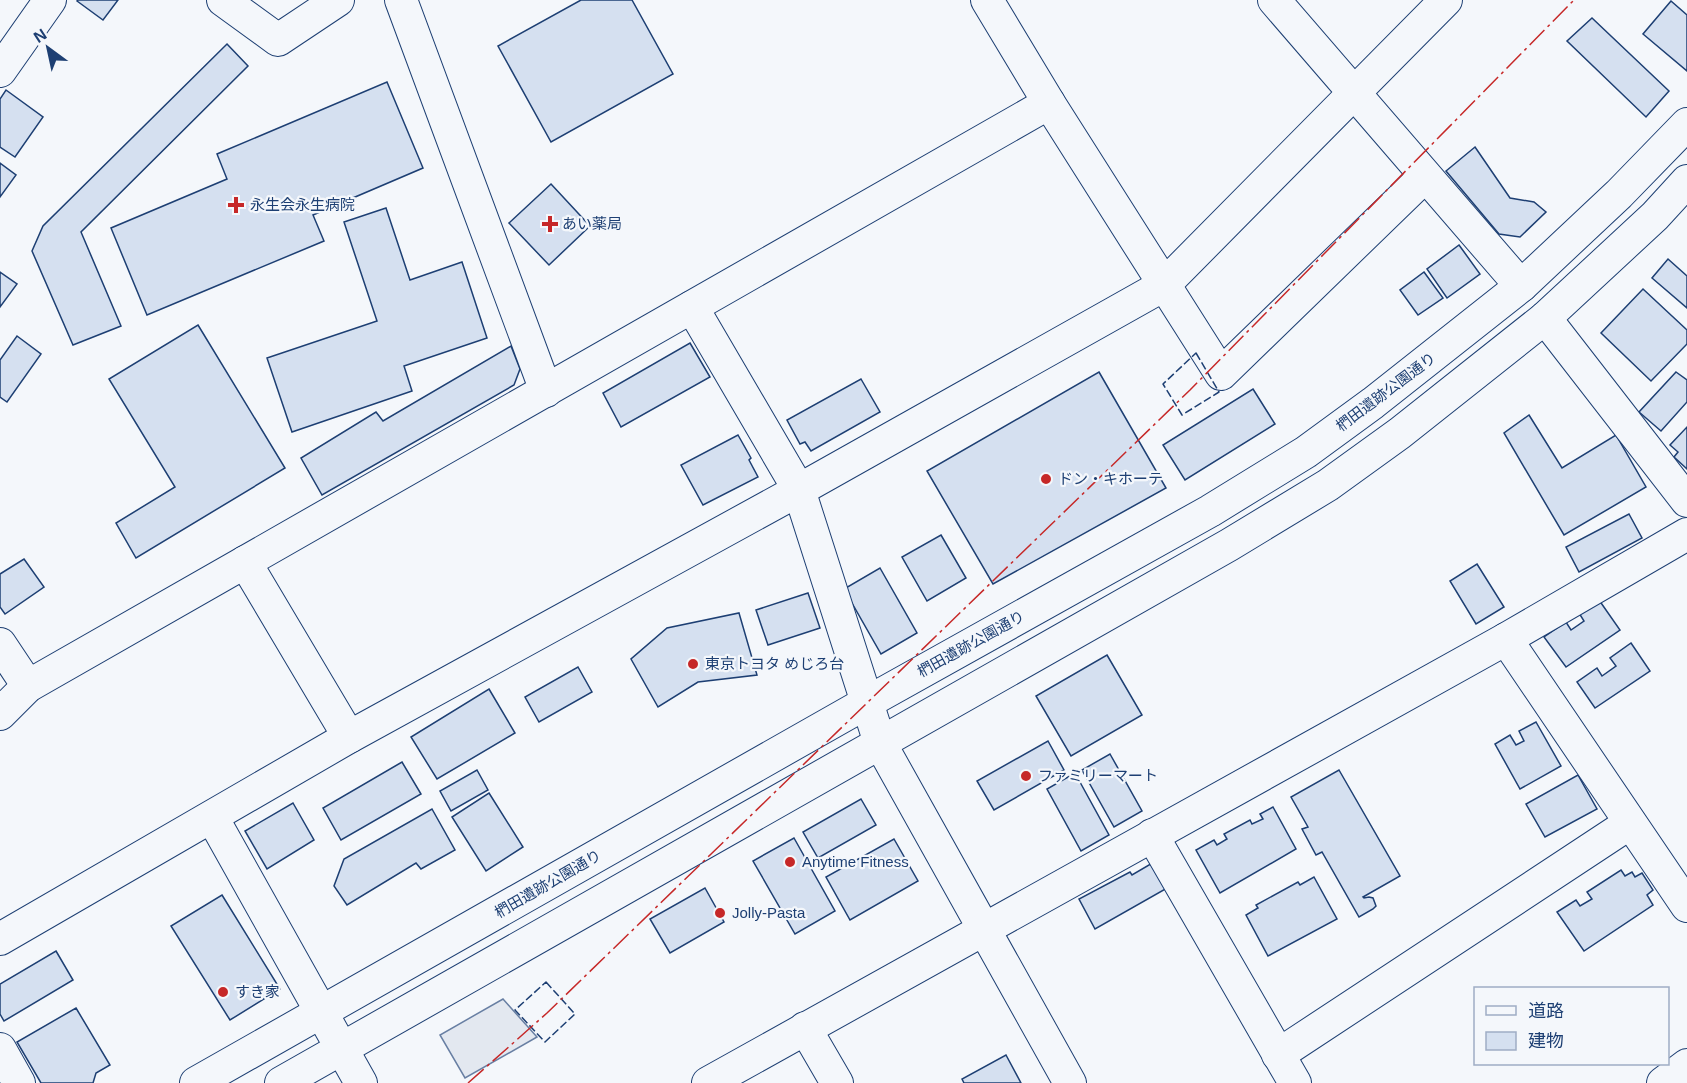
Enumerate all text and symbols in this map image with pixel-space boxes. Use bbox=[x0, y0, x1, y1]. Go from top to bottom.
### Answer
north arrow bbox=[18, 18, 78, 78]
text: N bbox=[31, 26, 50, 46]
marker: 永生会永生病院 bbox=[227, 196, 245, 214]
place label: 永生会永生病院 bbox=[250, 196, 355, 213]
place label: あい薬局 bbox=[562, 215, 622, 232]
marker: あい薬局 bbox=[543, 217, 557, 231]
street label: 椚田遺跡公園通り bbox=[1333, 349, 1439, 435]
place label: ドン・キホーテ bbox=[1058, 470, 1163, 487]
marker: ドン・キホーテ bbox=[1039, 472, 1053, 486]
street label: 椚田遺跡公園通り bbox=[914, 607, 1027, 680]
place label: 東京トヨタ めじろ台 bbox=[705, 655, 844, 672]
marker: 東京トヨタ めじろ台 bbox=[686, 657, 700, 671]
place label: ファミリーマート bbox=[1038, 767, 1158, 784]
marker: ファミリーマート bbox=[1019, 769, 1033, 783]
street label: 椚田遺跡公園通り bbox=[492, 846, 604, 921]
place label: Anytime Fitness bbox=[802, 853, 909, 870]
marker: Anytime Fitness bbox=[783, 855, 797, 869]
place label: Jolly-Pasta bbox=[732, 904, 806, 921]
marker: Jolly-Pasta bbox=[713, 906, 727, 920]
place label: すき家 bbox=[235, 983, 280, 1000]
marker: すき家 bbox=[216, 985, 230, 999]
legend bbox=[1474, 987, 1669, 1065]
text: 道路 bbox=[1528, 1001, 1564, 1021]
text: 建物 bbox=[1528, 1031, 1564, 1051]

